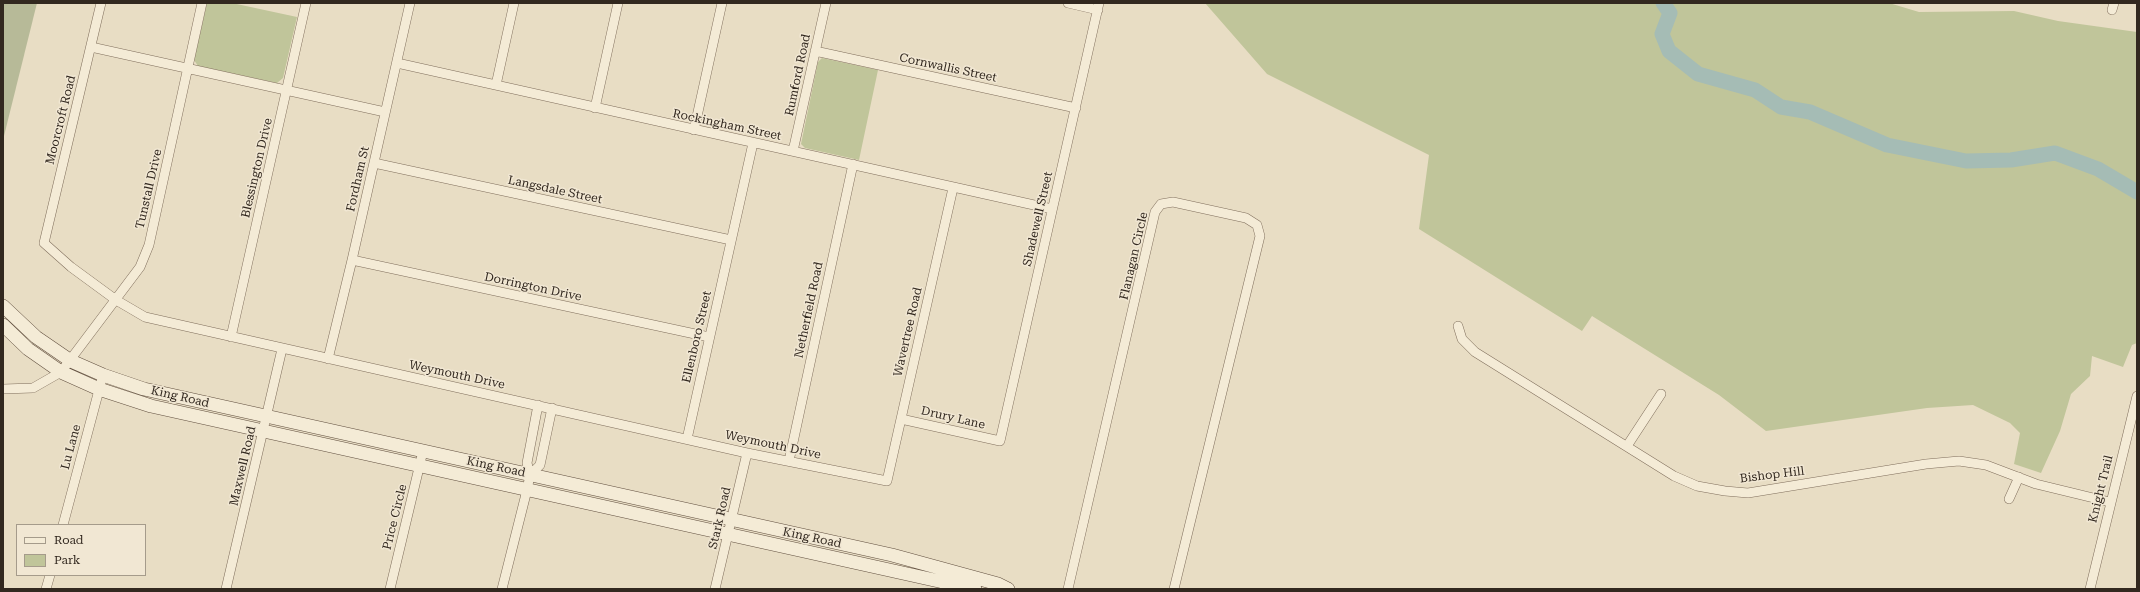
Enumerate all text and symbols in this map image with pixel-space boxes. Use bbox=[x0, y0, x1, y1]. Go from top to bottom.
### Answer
street label: Rumford Road bbox=[782, 33, 814, 117]
street label: Cornwallis Street bbox=[898, 51, 998, 85]
street label: Moorcroft Road bbox=[43, 74, 79, 166]
street label: Rockingham Street bbox=[671, 106, 783, 144]
street label: Blessington Drive bbox=[239, 117, 275, 219]
street label: Fordham St bbox=[343, 145, 373, 213]
street label: Tunstall Drive bbox=[133, 148, 165, 230]
street label: Shadewell Street bbox=[1020, 170, 1056, 268]
street label: Langsdale Street bbox=[506, 173, 604, 207]
street label: Flanagan Circle bbox=[1117, 211, 1151, 301]
street label: Netherfield Road bbox=[792, 260, 826, 360]
street label: Dorrington Drive bbox=[483, 270, 583, 304]
street label: Wavertree Road bbox=[891, 286, 925, 378]
street label: Ellenboro Street bbox=[679, 290, 715, 384]
street label: Weymouth Drive bbox=[408, 358, 506, 392]
street label: King Road bbox=[149, 383, 211, 411]
street label: Drury Lane bbox=[920, 404, 986, 432]
street label: Lu Lane bbox=[58, 423, 84, 471]
street label: Maxwell Road bbox=[227, 425, 259, 507]
street label: Weymouth Drive bbox=[724, 428, 822, 462]
street label: King Road bbox=[465, 454, 527, 480]
street label: Knight Trail bbox=[2086, 454, 2116, 524]
street label: Bishop Hill bbox=[1739, 464, 1805, 486]
street label: Price Circle bbox=[380, 483, 410, 551]
street label: Stark Road bbox=[706, 485, 734, 551]
legend bbox=[16, 524, 146, 576]
street label: King Road bbox=[781, 525, 843, 551]
text: Road bbox=[54, 533, 83, 547]
text: Park bbox=[54, 553, 80, 567]

